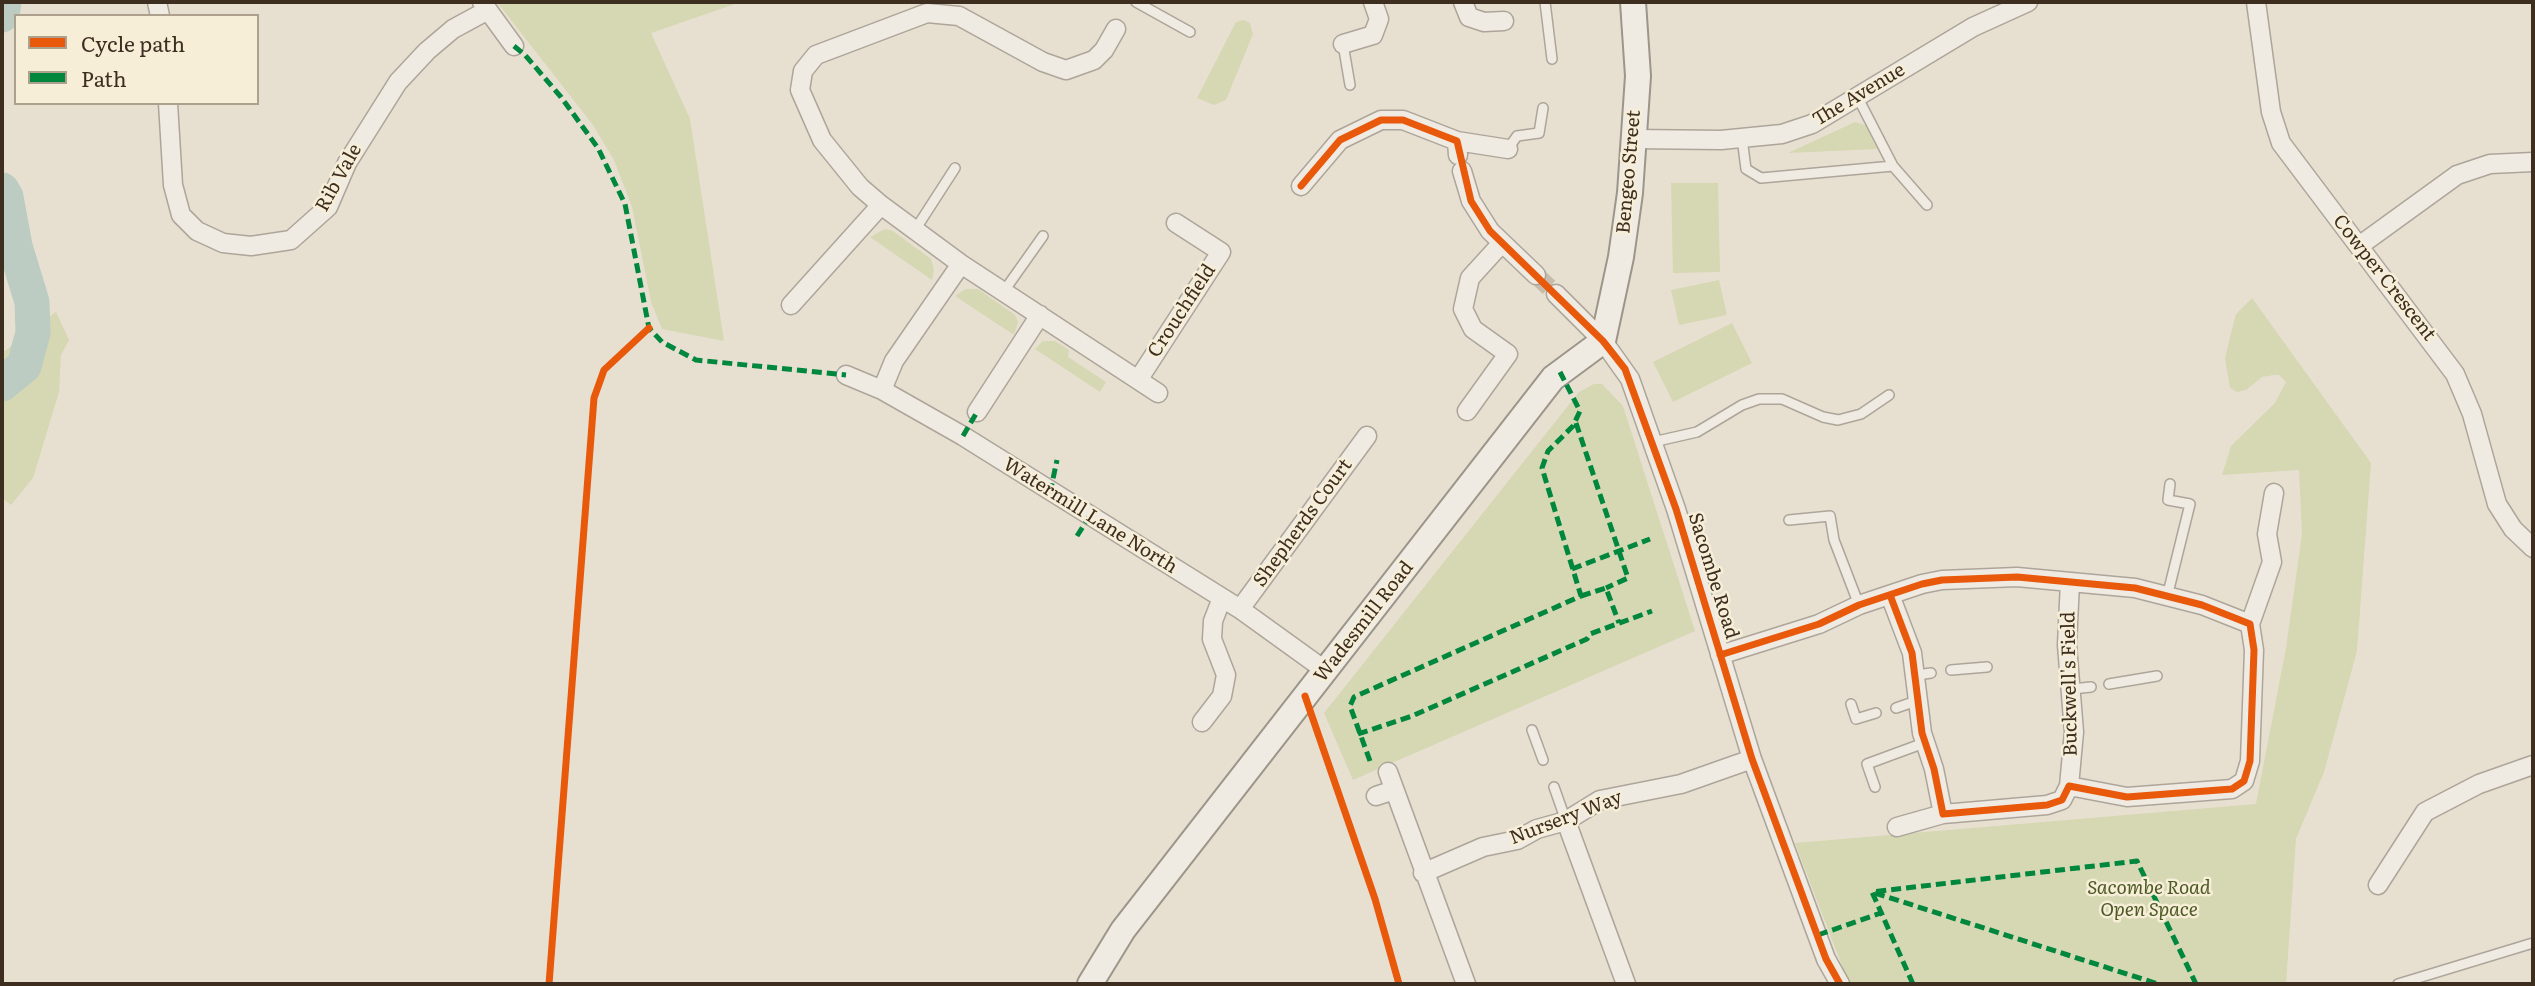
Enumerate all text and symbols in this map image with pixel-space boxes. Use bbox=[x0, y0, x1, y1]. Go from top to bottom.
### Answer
legend bbox=[14, 14, 259, 105]
text: Cycle path bbox=[81, 27, 185, 58]
street label: The Avenue bbox=[1809, 59, 1909, 131]
text: Path bbox=[81, 62, 127, 93]
street label: Bengeo Street bbox=[1612, 109, 1646, 235]
street label: Rib Vale bbox=[311, 140, 367, 216]
street label: Cowper Crescent bbox=[2328, 210, 2440, 346]
street label: Crouchfield bbox=[1143, 260, 1221, 362]
street label: Watermill Lane North bbox=[999, 453, 1181, 579]
street label: Shepherds Court bbox=[1249, 454, 1357, 592]
street label: Sacombe Road bbox=[1683, 510, 1743, 642]
street label: Wadesmill Road bbox=[1310, 557, 1418, 687]
street label: Buckwell's Field bbox=[2057, 611, 2083, 757]
street label: Nursery Way bbox=[1506, 786, 1626, 850]
park label: Sacombe Road Open Space bbox=[2087, 877, 2211, 921]

